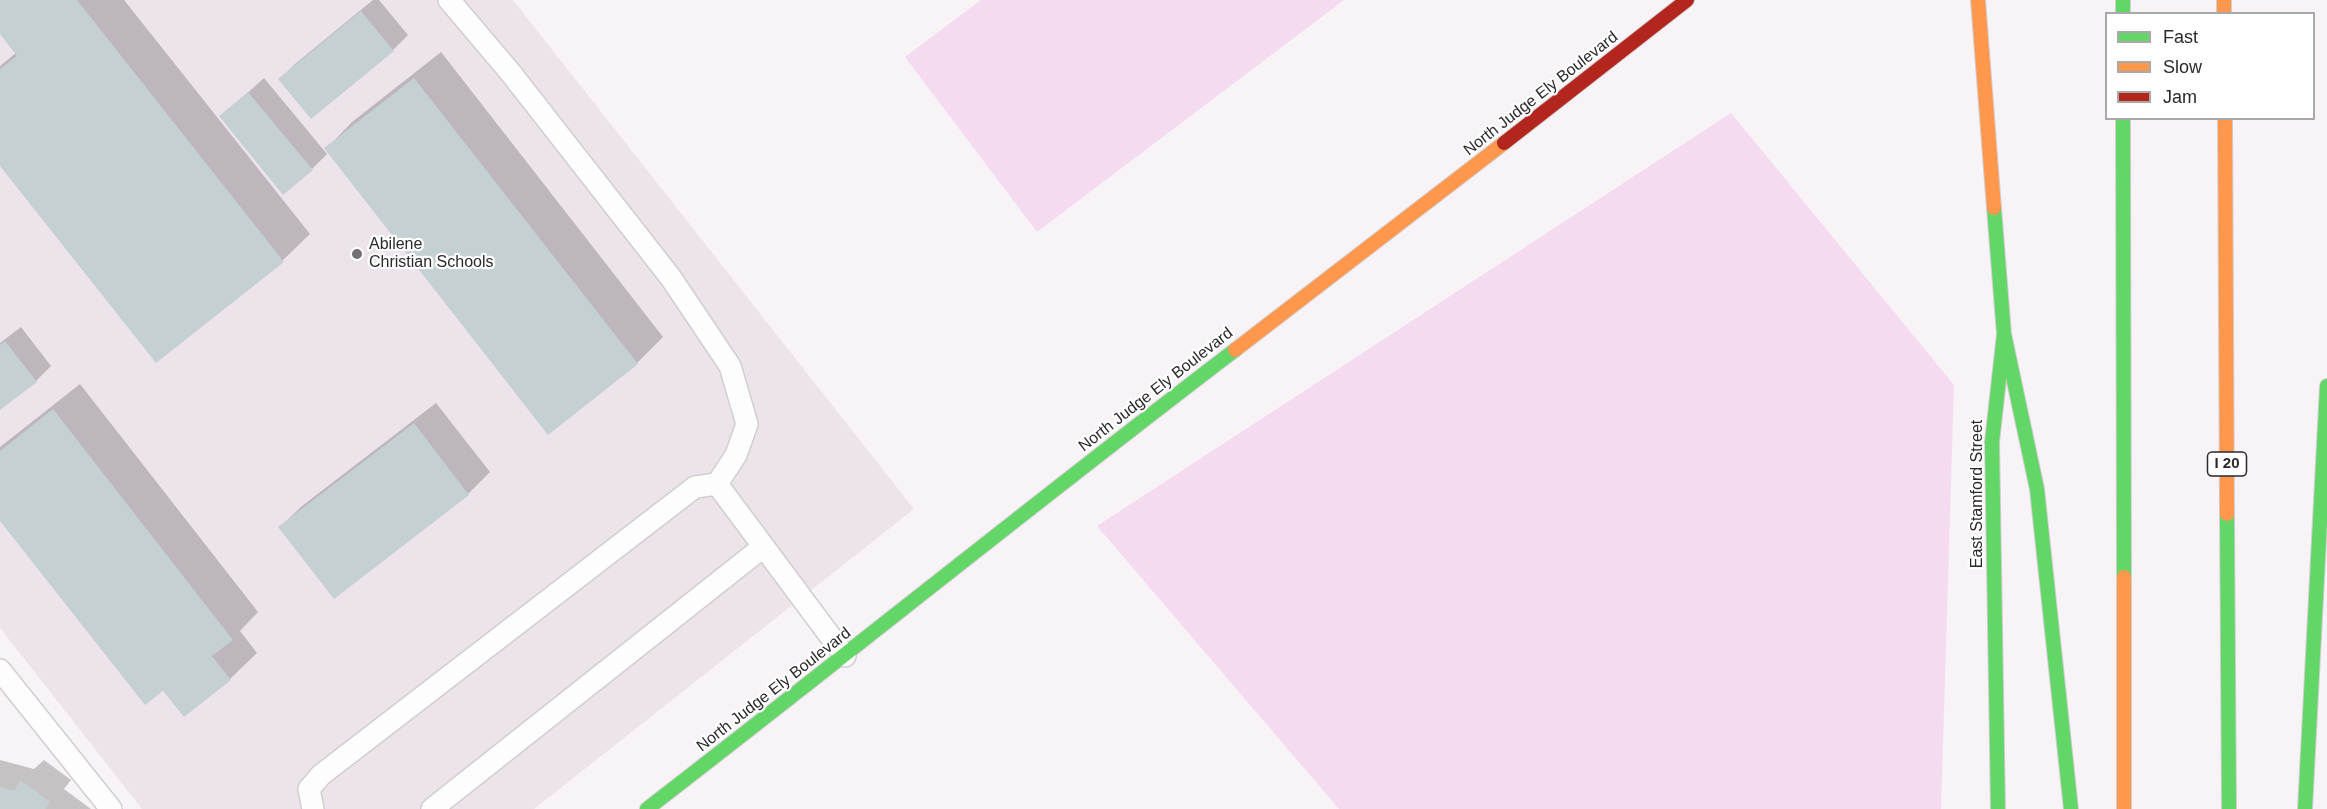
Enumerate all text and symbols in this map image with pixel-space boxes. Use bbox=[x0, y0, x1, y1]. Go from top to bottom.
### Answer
legend bbox=[2105, 12, 2315, 120]
text: Fast bbox=[2163, 27, 2198, 47]
street label: North Judge Ely Boulevard bbox=[1460, 28, 1622, 160]
text: Slow bbox=[2163, 57, 2202, 77]
text: Jam bbox=[2163, 87, 2197, 107]
place label: Abilene Christian Schools bbox=[369, 235, 494, 273]
marker: Abilene Christian Schools bbox=[350, 247, 364, 261]
street label: North Judge Ely Boulevard bbox=[1075, 324, 1237, 456]
street label: East Stamford Street bbox=[1968, 420, 1988, 568]
road number: I 20 bbox=[2208, 452, 2246, 476]
street label: North Judge Ely Boulevard bbox=[693, 624, 855, 756]

